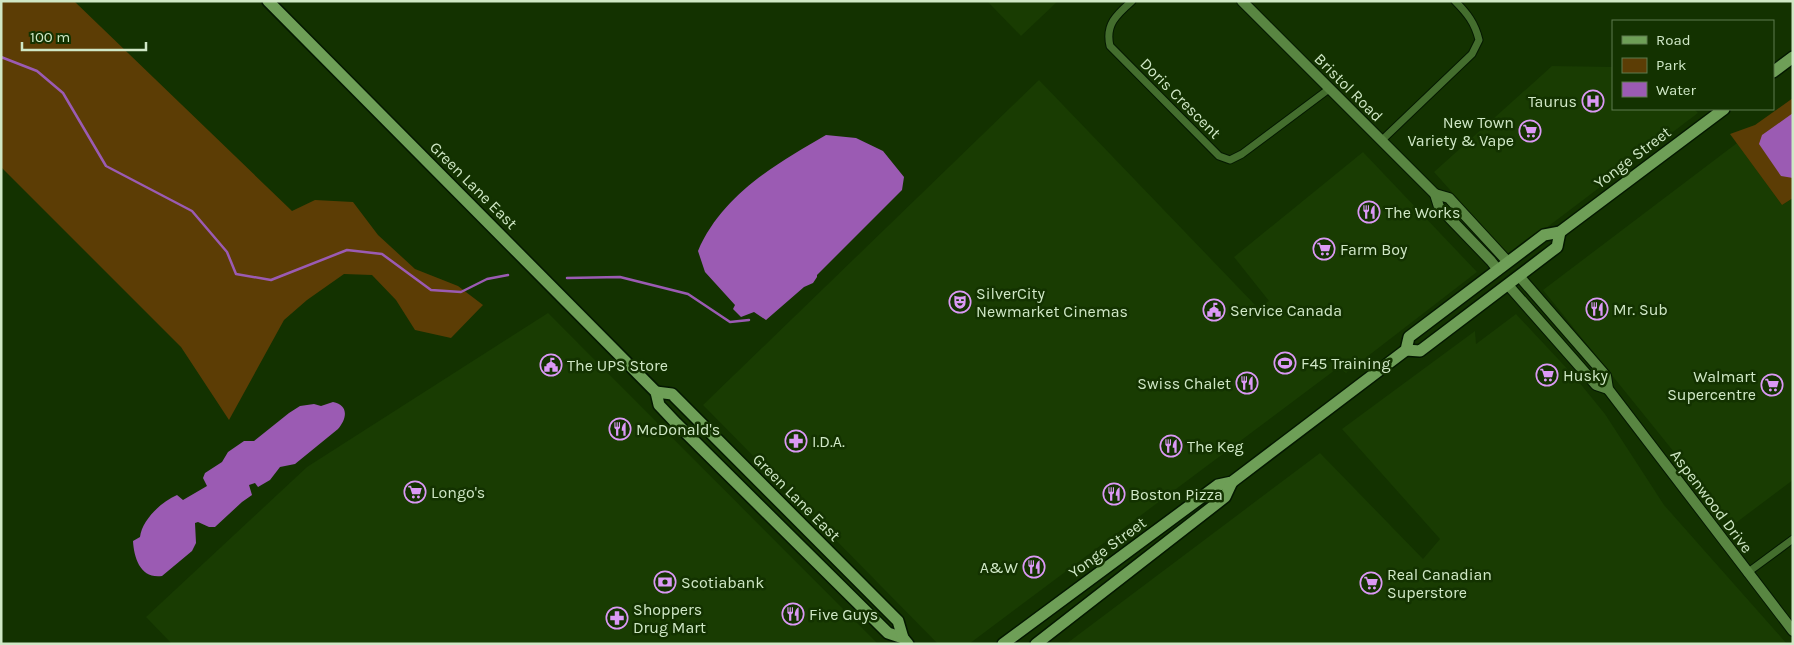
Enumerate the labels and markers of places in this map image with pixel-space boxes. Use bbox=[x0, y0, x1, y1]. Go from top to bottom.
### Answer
hospital icon: Taurus bbox=[1581, 89, 1605, 113]
place label: Taurus bbox=[1528, 92, 1577, 111]
place label: New Town Variety & Vape bbox=[1407, 113, 1514, 150]
supermarket icon: New Town Variety & Vape bbox=[1518, 119, 1542, 143]
restaurant icon: The Works bbox=[1357, 200, 1381, 224]
place label: The Works bbox=[1385, 203, 1460, 222]
supermarket icon: Farm Boy bbox=[1312, 237, 1336, 261]
place label: Farm Boy bbox=[1340, 240, 1408, 259]
place label: SilverCity Newmarket Cinemas bbox=[976, 284, 1128, 321]
theatre icon: SilverCity Newmarket Cinemas bbox=[948, 290, 972, 314]
restaurant icon: Mr. Sub bbox=[1585, 297, 1609, 321]
public building icon: Service Canada bbox=[1202, 298, 1226, 322]
place label: Mr. Sub bbox=[1613, 300, 1668, 319]
place label: Service Canada bbox=[1230, 301, 1342, 320]
sports icon: F45 Training bbox=[1273, 351, 1297, 375]
public building icon: The UPS Store bbox=[539, 353, 563, 377]
place label: F45 Training bbox=[1301, 354, 1390, 373]
place label: The UPS Store bbox=[567, 356, 668, 375]
supermarket icon: Husky bbox=[1535, 363, 1559, 387]
place label: Husky bbox=[1563, 366, 1609, 385]
place label: Walmart Supercentre bbox=[1667, 367, 1756, 404]
restaurant icon: Swiss Chalet bbox=[1235, 371, 1259, 395]
supermarket icon: Walmart Supercentre bbox=[1760, 373, 1784, 397]
place label: Swiss Chalet bbox=[1137, 374, 1231, 393]
restaurant icon: McDonald's bbox=[608, 417, 632, 441]
place label: McDonald's bbox=[636, 420, 720, 439]
pharmacy icon: I.D.A. bbox=[784, 429, 808, 453]
place label: I.D.A. bbox=[812, 432, 845, 451]
restaurant icon: The Keg bbox=[1159, 434, 1183, 458]
place label: The Keg bbox=[1187, 437, 1244, 456]
supermarket icon: Longo's bbox=[403, 480, 427, 504]
restaurant icon: Boston Pizza bbox=[1102, 482, 1126, 506]
place label: Longo's bbox=[431, 483, 485, 502]
place label: Boston Pizza bbox=[1130, 485, 1223, 504]
restaurant icon: A&W bbox=[1022, 555, 1046, 579]
place label: A&W bbox=[980, 558, 1019, 577]
place label: Real Canadian Superstore bbox=[1387, 565, 1492, 602]
bank icon: Scotiabank bbox=[653, 570, 677, 594]
supermarket icon: Real Canadian Superstore bbox=[1359, 571, 1383, 595]
place label: Scotiabank bbox=[681, 573, 764, 592]
place label: Shoppers Drug Mart bbox=[633, 600, 706, 637]
restaurant icon: Five Guys bbox=[781, 602, 805, 626]
place label: Five Guys bbox=[809, 605, 878, 624]
pharmacy icon: Shoppers Drug Mart bbox=[605, 606, 629, 630]

